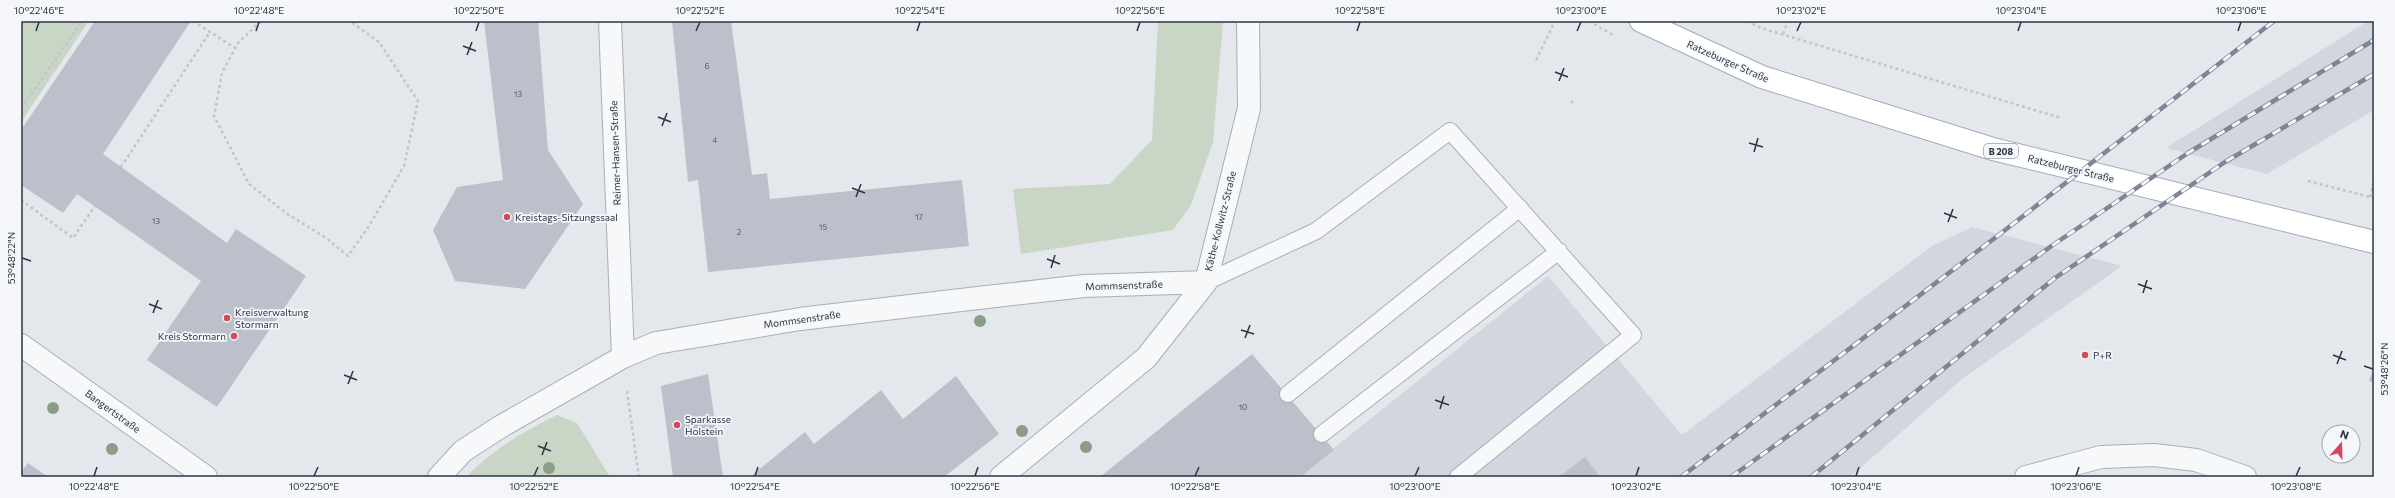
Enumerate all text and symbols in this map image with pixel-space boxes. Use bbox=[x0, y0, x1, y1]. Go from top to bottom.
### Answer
text: 10°22'46"E bbox=[14, 4, 64, 16]
text: 10°22'48"E bbox=[234, 4, 284, 16]
text: 10°22'50"E bbox=[454, 4, 504, 16]
text: 10°22'52"E bbox=[675, 4, 725, 16]
text: 10°22'54"E bbox=[895, 4, 945, 16]
text: 10°22'56"E bbox=[1115, 4, 1165, 16]
text: 10°22'58"E bbox=[1335, 4, 1385, 16]
text: 10°23'00"E bbox=[1555, 4, 1607, 16]
text: 10°23'02"E bbox=[1776, 4, 1826, 16]
text: 10°23'04"E bbox=[1996, 4, 2047, 16]
text: 10°23'06"E bbox=[2215, 4, 2267, 16]
street label: Ratzeburger Straße bbox=[1685, 38, 1771, 84]
house number: 6 bbox=[705, 61, 710, 71]
house number: 13 bbox=[514, 89, 522, 99]
street label: Reimer-Hansen-Straße bbox=[607, 100, 623, 206]
house number: 4 bbox=[713, 135, 718, 145]
road number: B 208 bbox=[1984, 144, 2018, 158]
street label: Ratzeburger Straße bbox=[2027, 151, 2115, 185]
street label: Käthe-Kollwitz-Straße bbox=[1202, 170, 1238, 272]
place label: Kreistags-Sitzungssaal bbox=[515, 211, 618, 223]
marker: Kreistags-Sitzungssaal bbox=[502, 212, 512, 222]
house number: 17 bbox=[915, 212, 923, 222]
house number: 13 bbox=[152, 216, 160, 226]
house number: 15 bbox=[819, 222, 827, 232]
house number: 2 bbox=[737, 227, 742, 237]
text: 53°48'22"N bbox=[5, 232, 17, 284]
street label: Mommsenstraße bbox=[1085, 278, 1163, 292]
place label: Kreisverwaltung Stormarn bbox=[235, 306, 309, 330]
street label: Mommsenstraße bbox=[763, 308, 841, 330]
marker: Kreisverwaltung Stormarn bbox=[222, 313, 232, 323]
place label: Kreis Stormarn bbox=[158, 330, 226, 342]
marker: Kreis Stormarn bbox=[229, 331, 239, 341]
text: 53°48'26"N bbox=[2378, 342, 2390, 396]
place label: P+R bbox=[2093, 349, 2112, 361]
marker: P+R bbox=[2080, 350, 2090, 360]
street label: Bangertstraße bbox=[83, 387, 143, 435]
house number: 10 bbox=[1239, 402, 1247, 412]
place label: Sparkasse Holstein bbox=[685, 413, 731, 437]
marker: Sparkasse Holstein bbox=[672, 420, 682, 430]
north arrow bbox=[2321, 424, 2361, 464]
text: N bbox=[2338, 427, 2351, 442]
text: 10°22'48"E bbox=[69, 480, 119, 492]
text: 10°22'50"E bbox=[289, 480, 339, 492]
text: 10°22'52"E bbox=[509, 480, 559, 492]
text: 10°22'54"E bbox=[730, 480, 780, 492]
text: 10°22'56"E bbox=[950, 480, 1000, 492]
text: 10°22'58"E bbox=[1170, 480, 1220, 492]
text: 10°23'00"E bbox=[1389, 480, 1441, 492]
text: 10°23'02"E bbox=[1611, 480, 1661, 492]
text: 10°23'04"E bbox=[1831, 480, 1882, 492]
text: 10°23'06"E bbox=[2050, 480, 2102, 492]
text: 10°23'08"E bbox=[2270, 480, 2322, 492]

